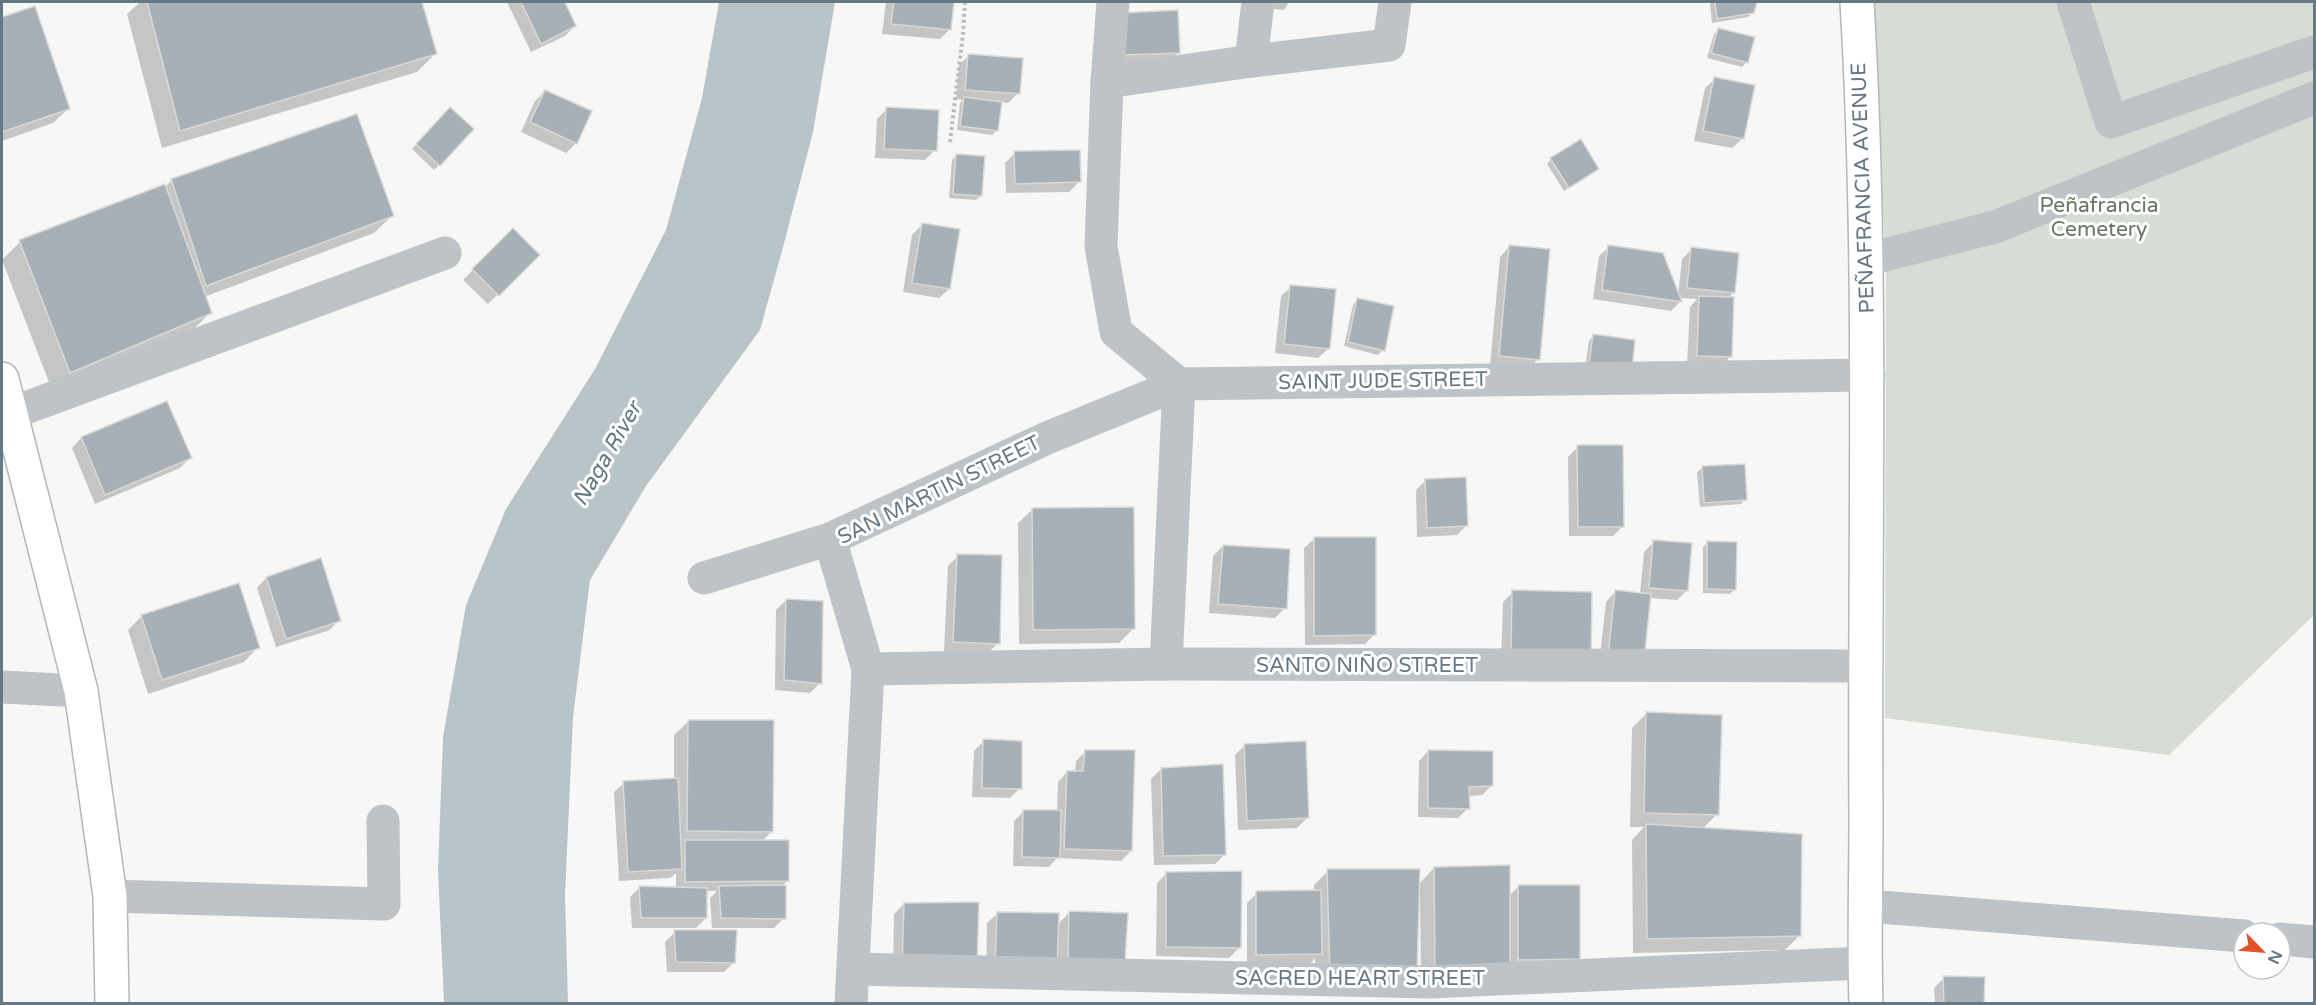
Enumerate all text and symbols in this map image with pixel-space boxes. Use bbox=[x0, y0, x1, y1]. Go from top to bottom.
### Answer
street label: PEÑAFRANCIA AVENUE bbox=[1846, 62, 1880, 314]
park label: Peñafrancia Cemetery bbox=[2040, 193, 2158, 242]
street label: SAINT JUDE STREET bbox=[1278, 367, 1488, 395]
water label: Naga River bbox=[567, 395, 648, 511]
street label: SAN MARTIN STREET bbox=[834, 430, 1045, 550]
street label: SANTO NIÑO STREET bbox=[1256, 653, 1478, 678]
north arrow bbox=[2232, 921, 2292, 981]
text: N bbox=[2263, 947, 2286, 967]
street label: SACRED HEART STREET bbox=[1235, 966, 1485, 991]

